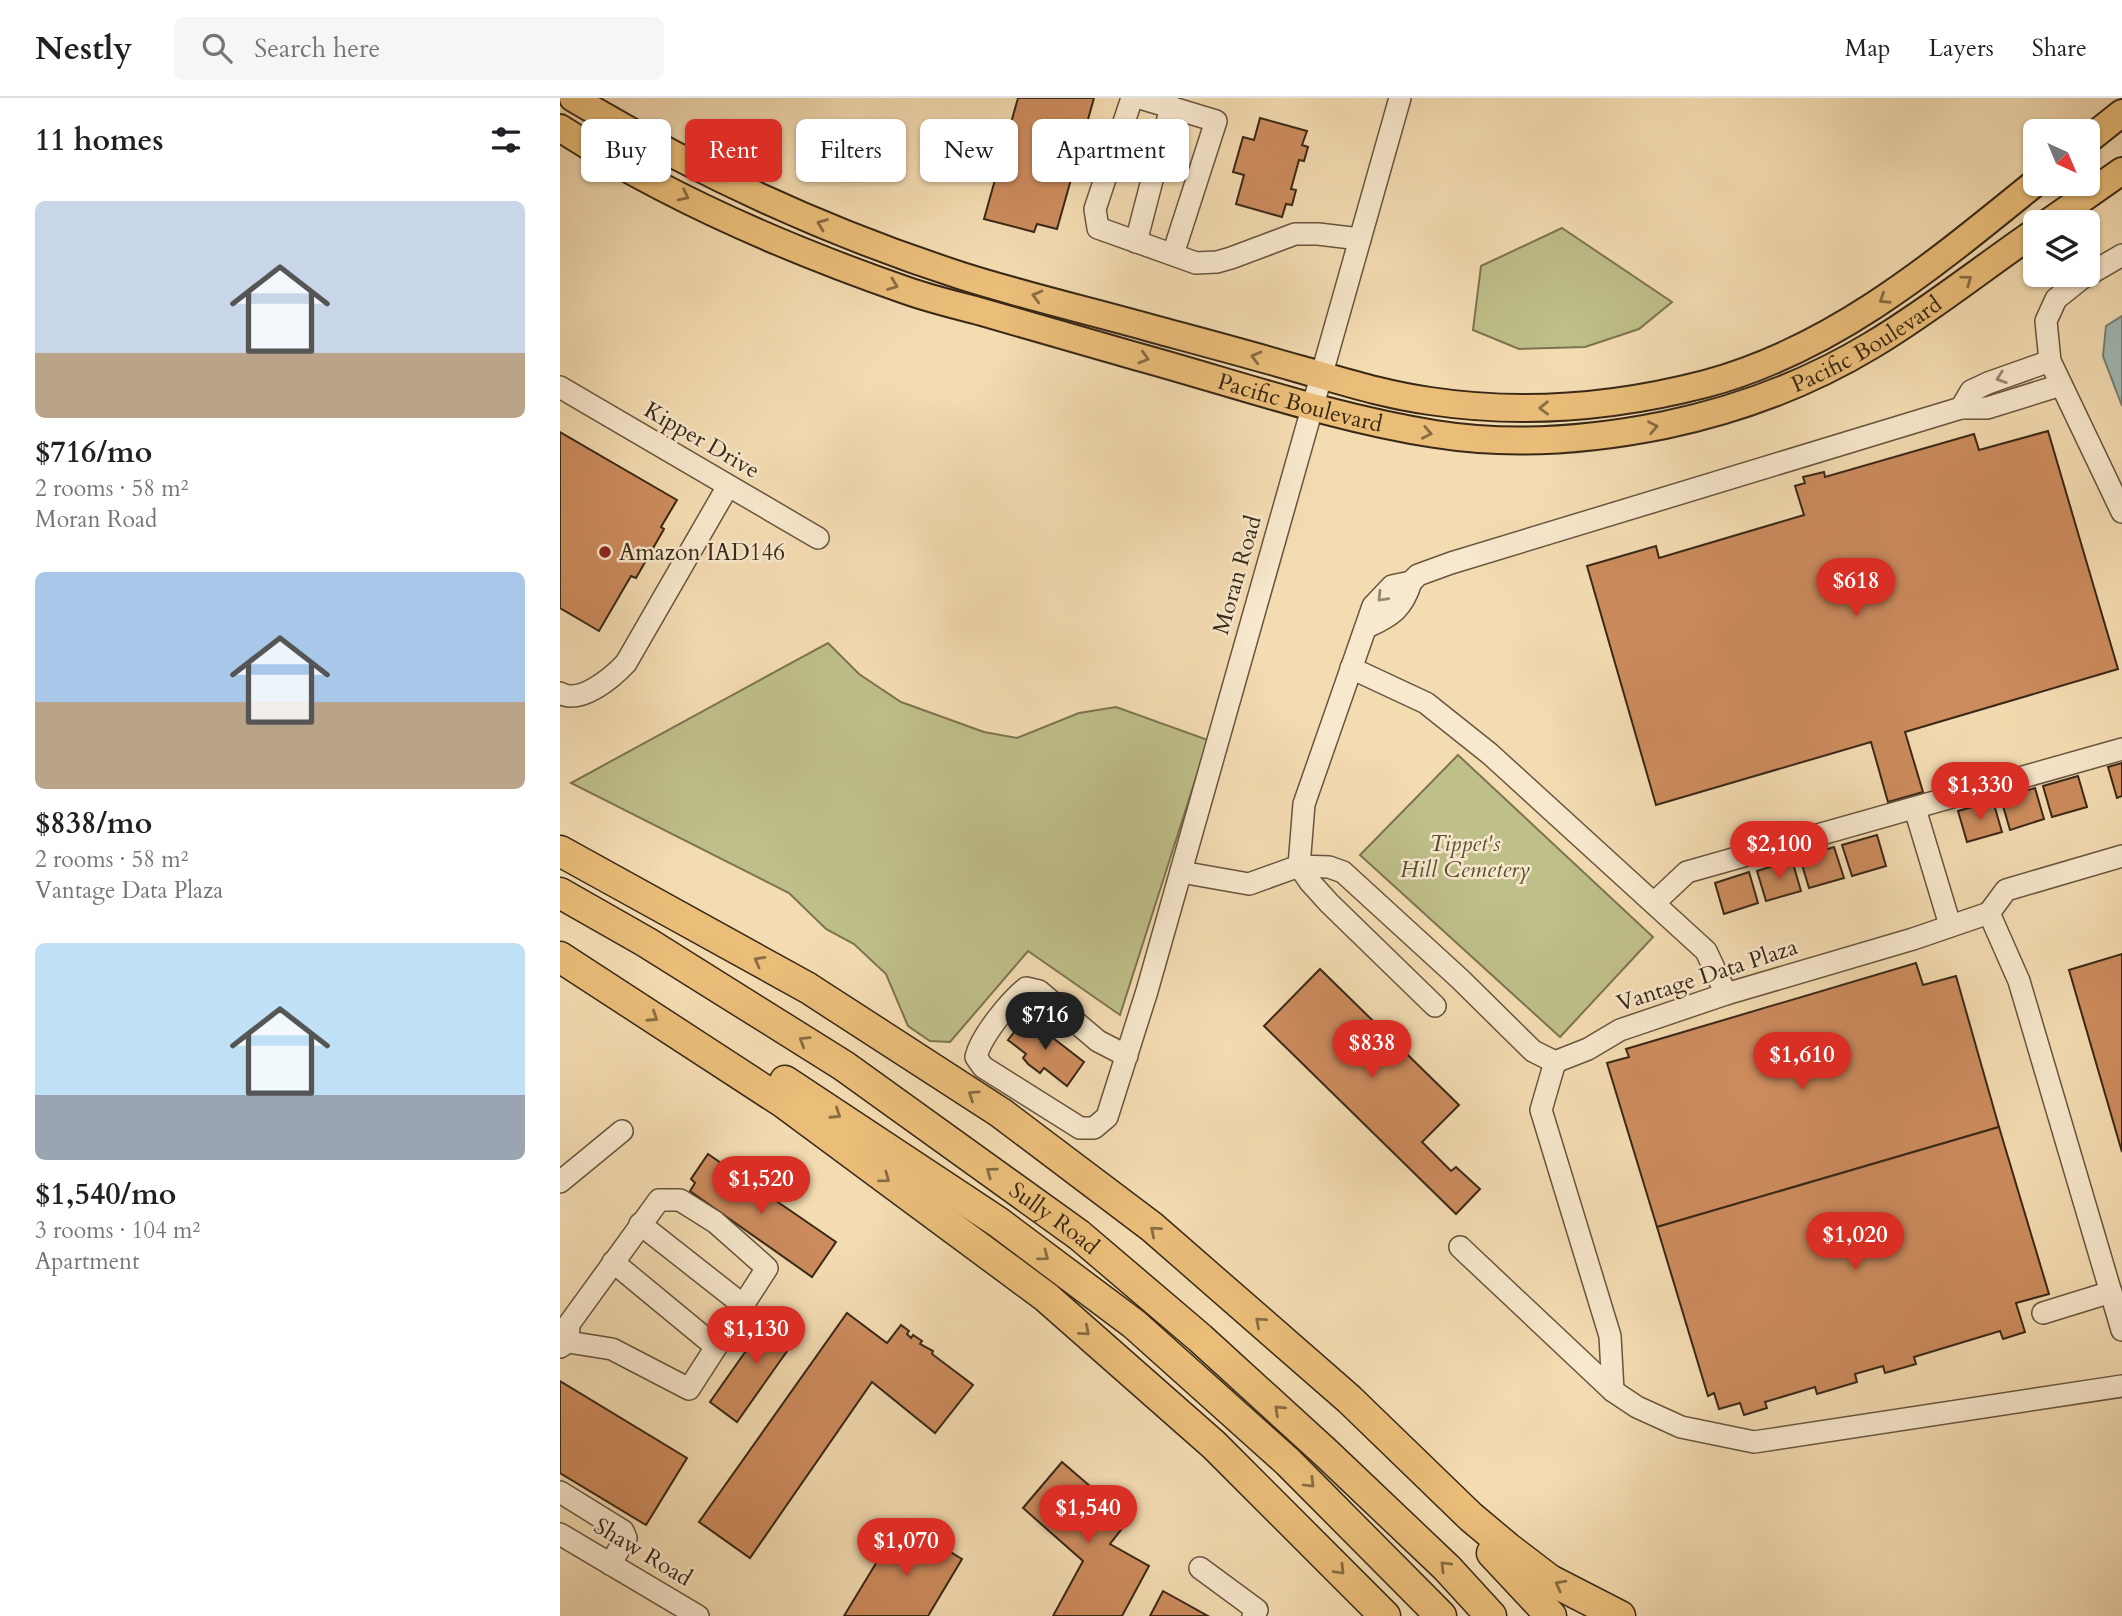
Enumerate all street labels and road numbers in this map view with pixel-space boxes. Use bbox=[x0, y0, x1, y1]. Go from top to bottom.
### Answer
street label: Pacific Boulevard bbox=[1786, 288, 1948, 400]
street label: Pacific Boulevard bbox=[1214, 365, 1386, 439]
street label: Kipper Drive bbox=[639, 394, 765, 486]
street label: Moran Road bbox=[1205, 511, 1269, 638]
street label: Vantage Data Plaza bbox=[1613, 931, 1801, 1019]
street label: Sully Road bbox=[1003, 1174, 1107, 1262]
street label: Shaw Road bbox=[588, 1511, 698, 1594]

